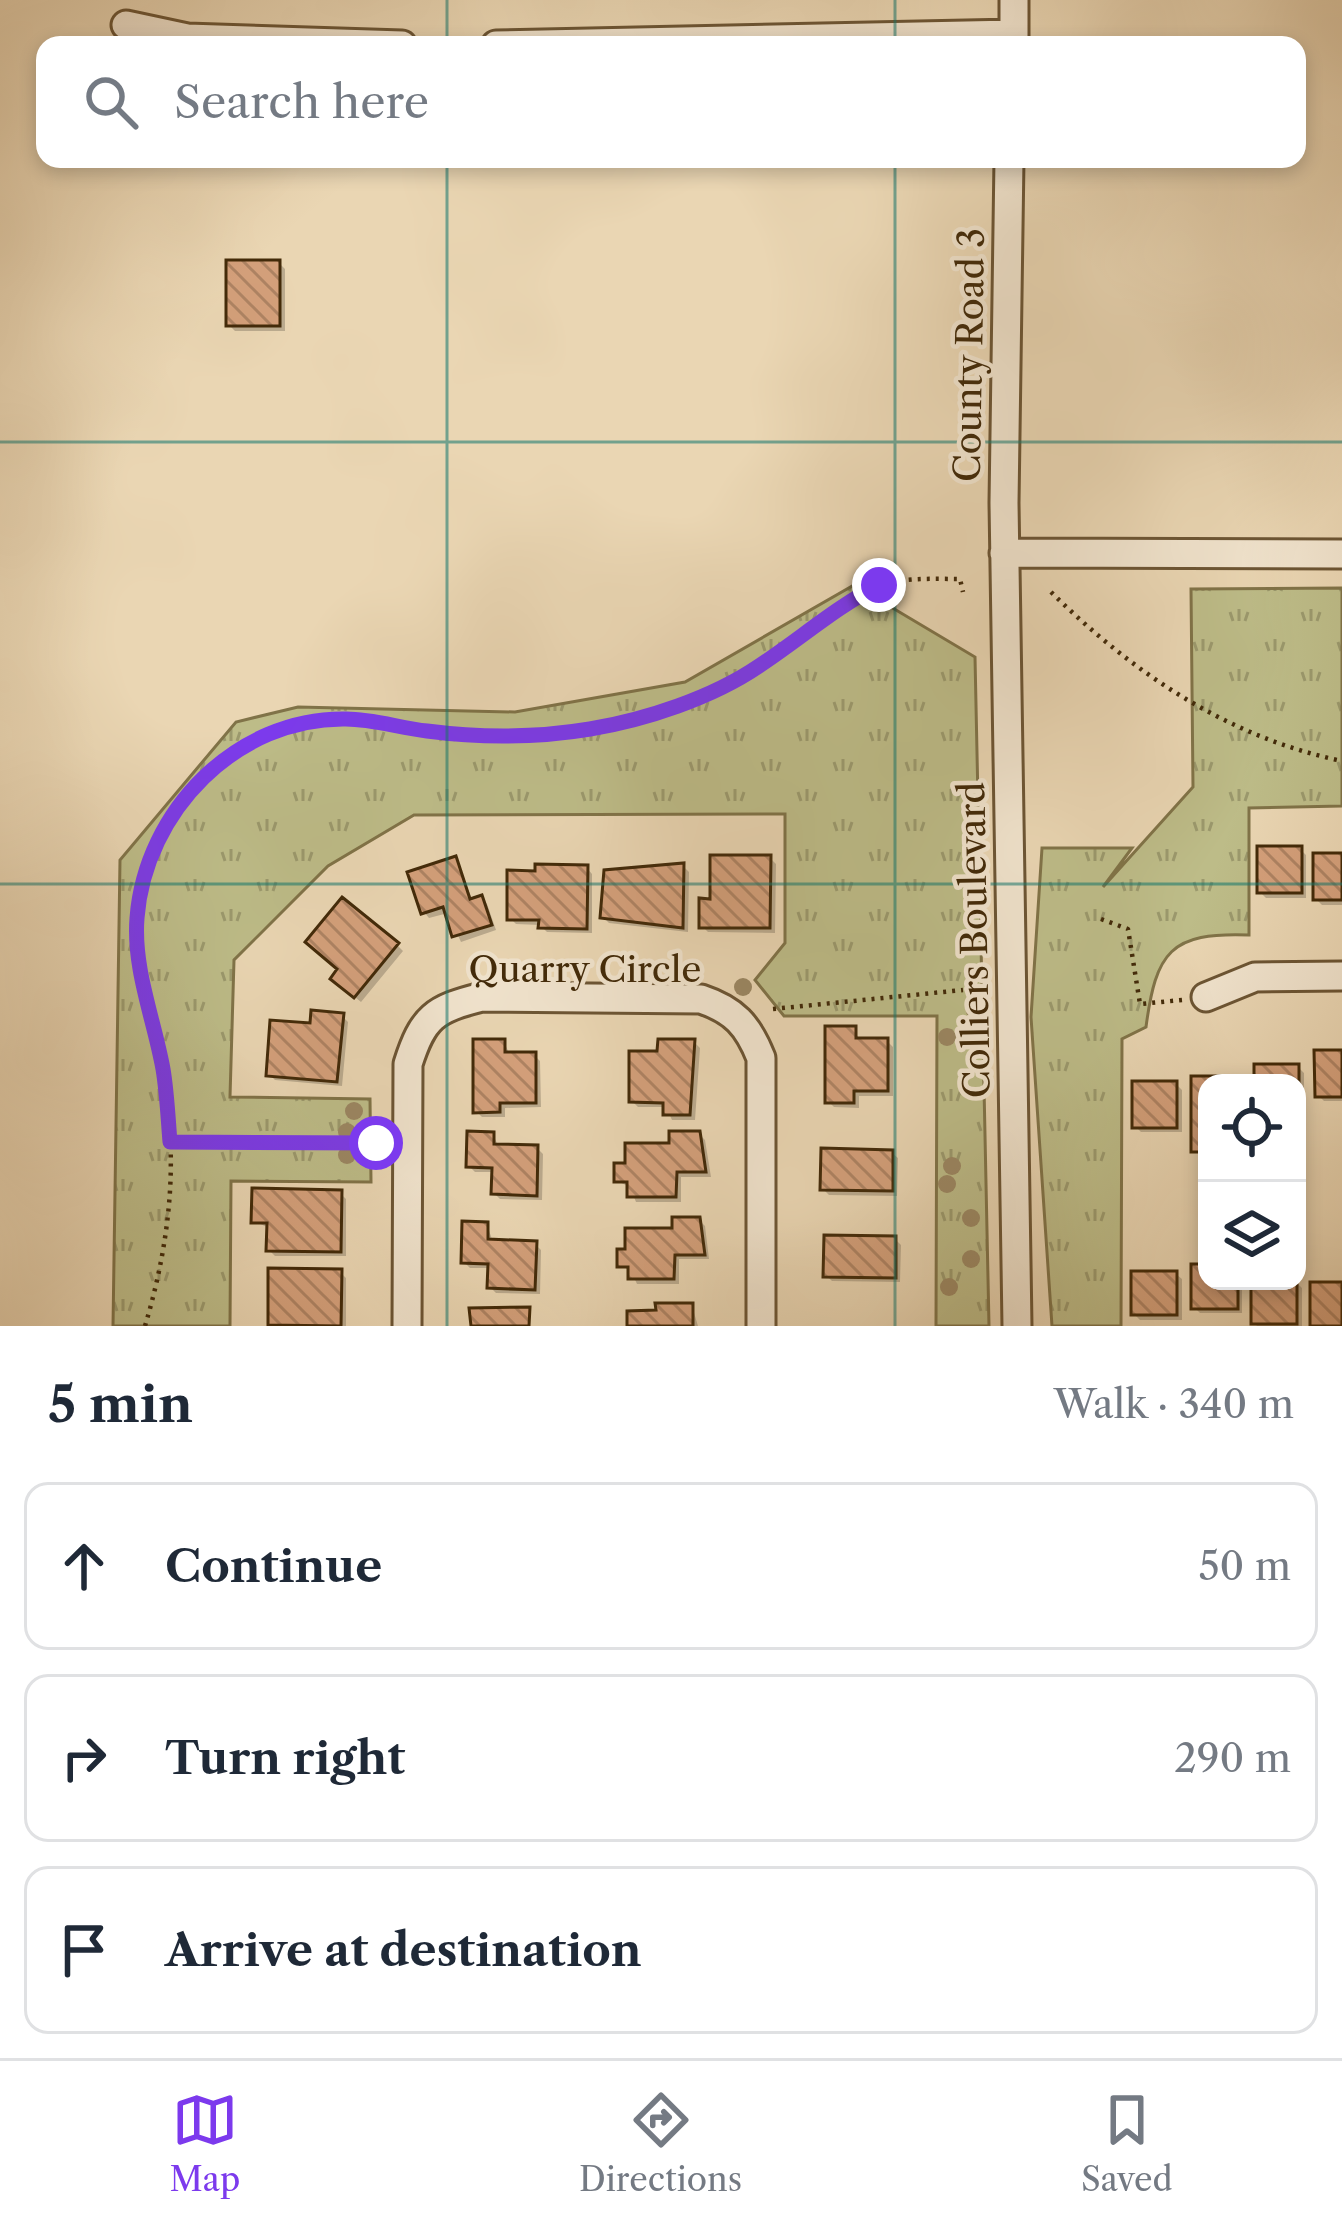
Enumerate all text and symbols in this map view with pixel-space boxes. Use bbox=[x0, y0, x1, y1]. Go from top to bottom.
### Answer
search box bbox=[36, 36, 1306, 168]
icon: search bbox=[78, 69, 144, 135]
text: Search here bbox=[174, 74, 429, 130]
street label: County Road 3 bbox=[945, 228, 993, 482]
route end bbox=[852, 558, 906, 612]
street label: Colliers Boulevard bbox=[949, 781, 999, 1099]
street label: Quarry Circle bbox=[468, 947, 702, 991]
map controls bbox=[1198, 1074, 1306, 1290]
button: locate bbox=[1198, 1074, 1306, 1182]
route start bbox=[349, 1116, 403, 1170]
button: layers bbox=[1198, 1182, 1306, 1290]
text: 5 min bbox=[48, 1373, 193, 1435]
text: Walk · 340 m bbox=[1054, 1380, 1294, 1428]
icon: ahead bbox=[51, 1533, 117, 1599]
text: Continue bbox=[165, 1538, 382, 1594]
text: 50 m bbox=[1198, 1542, 1291, 1590]
icon: right bbox=[51, 1725, 117, 1791]
text: Turn right bbox=[165, 1730, 405, 1786]
text: 290 m bbox=[1174, 1734, 1291, 1782]
icon: arrive bbox=[51, 1917, 117, 1983]
text: Arrive at destination bbox=[165, 1922, 642, 1978]
tab: Map bbox=[169, 2087, 240, 2200]
tab: Directions bbox=[579, 2087, 742, 2200]
tab: Saved bbox=[1081, 2087, 1173, 2200]

